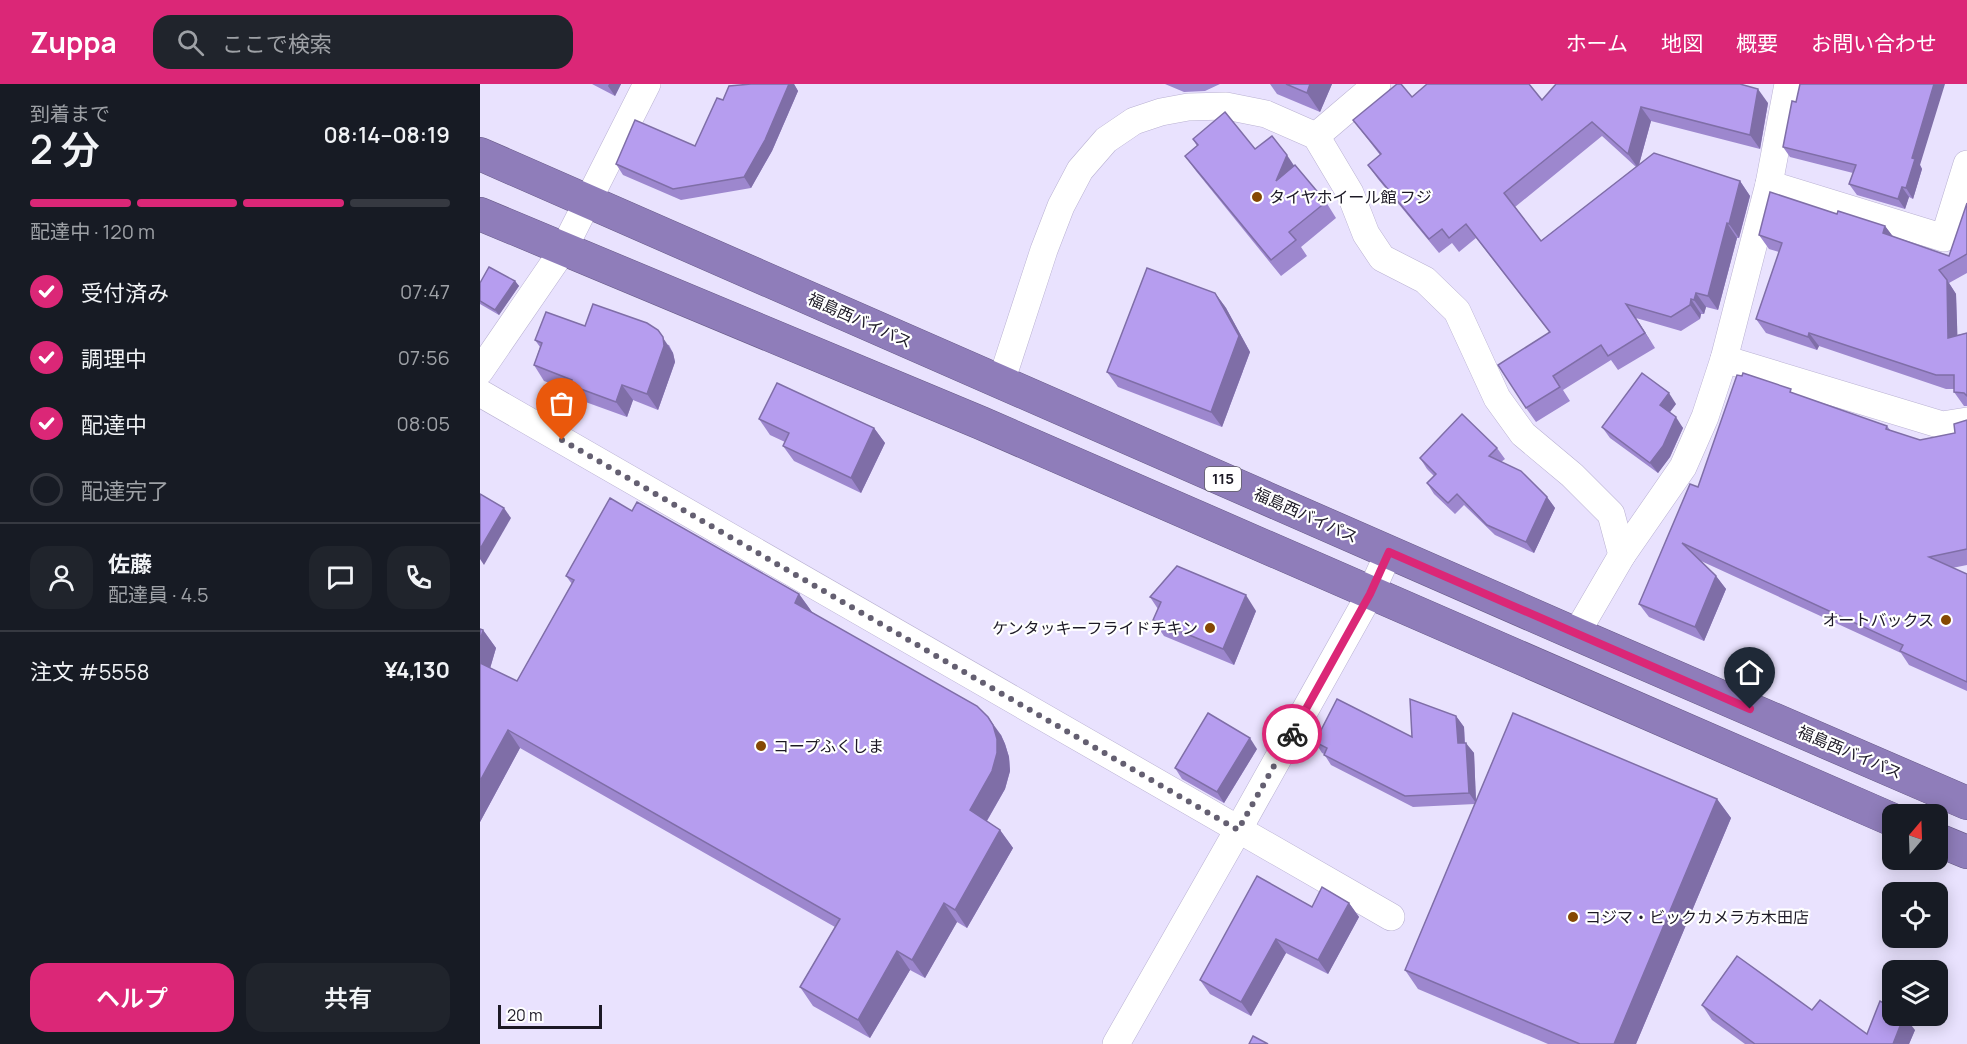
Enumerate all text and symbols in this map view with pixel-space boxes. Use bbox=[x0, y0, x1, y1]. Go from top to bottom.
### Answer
search box bbox=[153, 15, 573, 69]
text: Zuppa bbox=[30, 23, 117, 61]
icon: search bbox=[174, 26, 207, 59]
text: ここで検索 bbox=[222, 29, 332, 59]
text: ホーム bbox=[1566, 29, 1628, 57]
text: 地図 bbox=[1661, 29, 1703, 57]
text: 概要 bbox=[1736, 29, 1778, 57]
text: お問い合わせ bbox=[1811, 29, 1937, 57]
text: 到着まで bbox=[30, 100, 110, 127]
text: 08:14–08:19 bbox=[323, 120, 450, 150]
text: 2 分 bbox=[30, 122, 100, 176]
place label: タイヤホイール館 フジ bbox=[1269, 186, 1432, 208]
marker: タイヤホイール館 フジ bbox=[1250, 190, 1264, 204]
text: 配達中 · 120 m bbox=[30, 218, 155, 245]
icon: check bbox=[30, 275, 63, 308]
text: 受付済み bbox=[81, 278, 169, 308]
text: 07:47 bbox=[400, 278, 450, 305]
street label: 福島西バイパス bbox=[805, 287, 915, 353]
icon: check bbox=[30, 341, 63, 374]
text: 調理中 bbox=[81, 344, 147, 374]
text: 07:56 bbox=[398, 344, 450, 371]
pin bbox=[536, 378, 587, 440]
icon: bag bbox=[545, 387, 578, 420]
icon: check bbox=[30, 407, 63, 440]
text: 配達中 bbox=[81, 410, 147, 440]
text: 08:05 bbox=[396, 410, 450, 437]
road number: 115 bbox=[1205, 467, 1241, 491]
text: 配達完了 bbox=[81, 476, 169, 506]
street label: 福島西バイパス bbox=[1251, 482, 1361, 548]
button: person bbox=[30, 546, 93, 609]
button: chat bbox=[309, 546, 372, 609]
button: phone bbox=[387, 546, 450, 609]
text: 佐藤 bbox=[108, 549, 152, 579]
text: 配達員 · 4.5 bbox=[108, 581, 209, 608]
place label: オートバックス bbox=[1822, 609, 1934, 631]
marker: オートバックス bbox=[1939, 613, 1953, 627]
place label: ケンタッキーフライドチキン bbox=[992, 617, 1198, 639]
marker: ケンタッキーフライドチキン bbox=[1203, 621, 1217, 635]
pin bbox=[1724, 647, 1775, 709]
text: ¥4,130 bbox=[384, 655, 450, 685]
icon: home bbox=[1733, 656, 1766, 689]
text: 注文 #5558 bbox=[30, 657, 150, 687]
courier bbox=[1262, 704, 1322, 764]
icon: bike bbox=[1276, 718, 1309, 751]
street label: 福島西バイパス bbox=[1794, 720, 1906, 784]
place label: コープふくしま bbox=[773, 735, 884, 757]
marker: コープふくしま bbox=[754, 739, 768, 753]
north arrow bbox=[1882, 804, 1948, 870]
map controls bbox=[1882, 804, 1948, 1026]
button: locate bbox=[1882, 882, 1948, 948]
place label: コジマ・ビックカメラ方木田店 bbox=[1585, 906, 1809, 928]
marker: コジマ・ビックカメラ方木田店 bbox=[1566, 910, 1580, 924]
button: layers bbox=[1882, 960, 1948, 1026]
button: ヘルプ bbox=[30, 963, 234, 1032]
button: 共有 bbox=[246, 963, 450, 1032]
scale bar bbox=[498, 1002, 602, 1030]
text: 20 m bbox=[507, 1004, 543, 1026]

